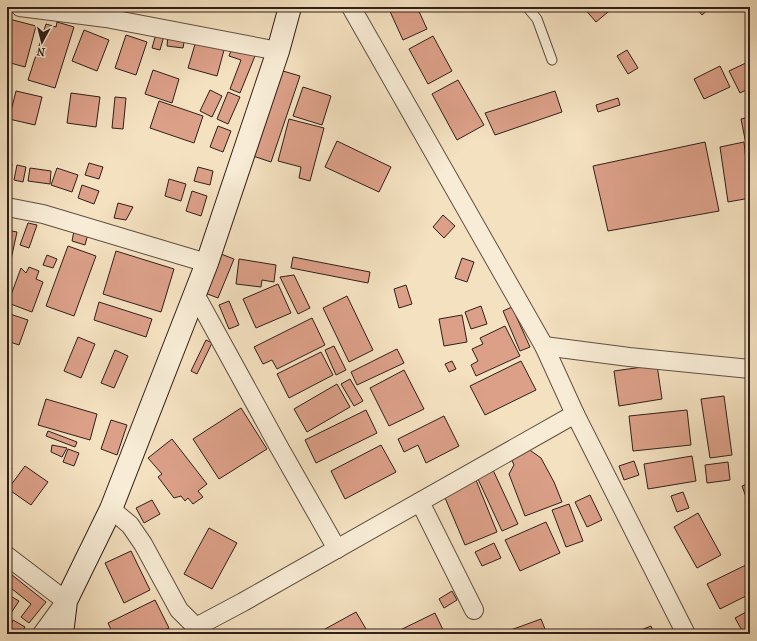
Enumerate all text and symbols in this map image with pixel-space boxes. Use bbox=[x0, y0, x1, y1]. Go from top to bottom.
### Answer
north arrow bbox=[22, 22, 62, 62]
text: N bbox=[35, 44, 46, 58]

